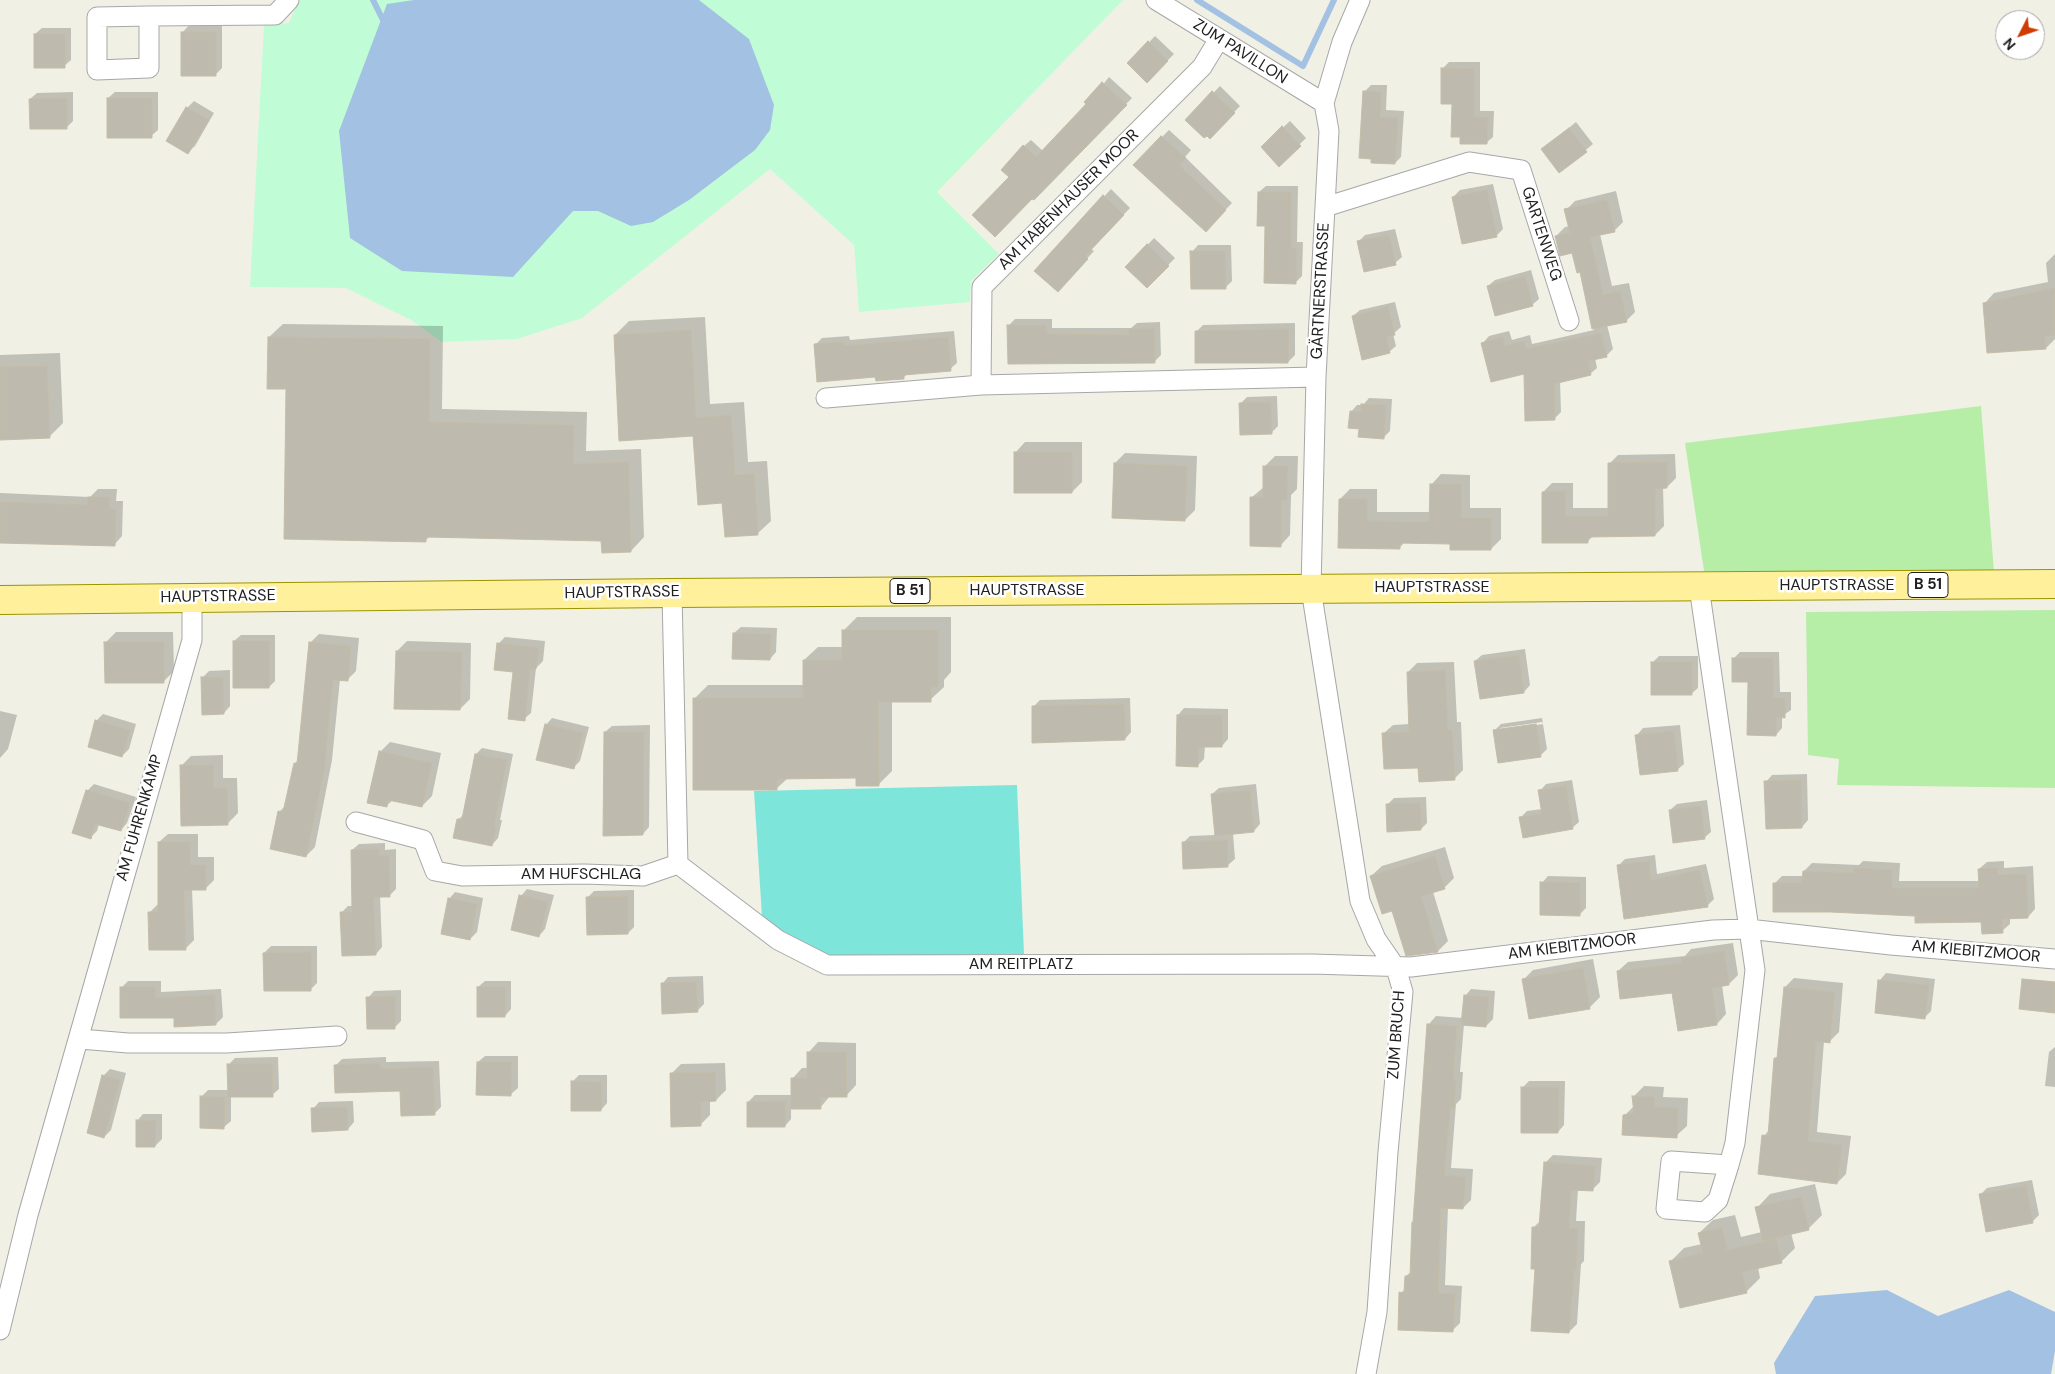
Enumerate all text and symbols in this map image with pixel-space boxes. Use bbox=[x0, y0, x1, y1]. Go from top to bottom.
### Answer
north arrow bbox=[1995, 10, 2045, 60]
street label: ZUM PAVILLON bbox=[1189, 15, 1291, 89]
text: N bbox=[1999, 34, 2020, 54]
street label: AM HABENHAUSER MOOR bbox=[995, 126, 1143, 274]
street label: GARTENWEG bbox=[1517, 184, 1565, 284]
street label: GÄRTNERSTRASSE bbox=[1308, 222, 1334, 360]
road number: B 51 bbox=[1908, 572, 1948, 598]
street label: HAUPTSTRASSE bbox=[1779, 576, 1895, 596]
road number: B 51 bbox=[890, 578, 930, 604]
street label: HAUPTSTRASSE bbox=[1374, 578, 1490, 598]
street label: HAUPTSTRASSE bbox=[969, 581, 1085, 601]
street label: HAUPTSTRASSE bbox=[564, 582, 680, 604]
street label: HAUPTSTRASSE bbox=[160, 586, 276, 608]
street label: AM FUHRENKAMP bbox=[113, 753, 167, 883]
street label: AM HUFSCHLAG bbox=[521, 865, 641, 885]
street label: AM KIEBITZMOOR bbox=[1507, 930, 1637, 964]
street label: AM KIEBITZMOOR bbox=[1911, 937, 2041, 967]
street label: AM REITPLATZ bbox=[969, 955, 1073, 975]
street label: ZUM BRUCH bbox=[1384, 990, 1410, 1080]

